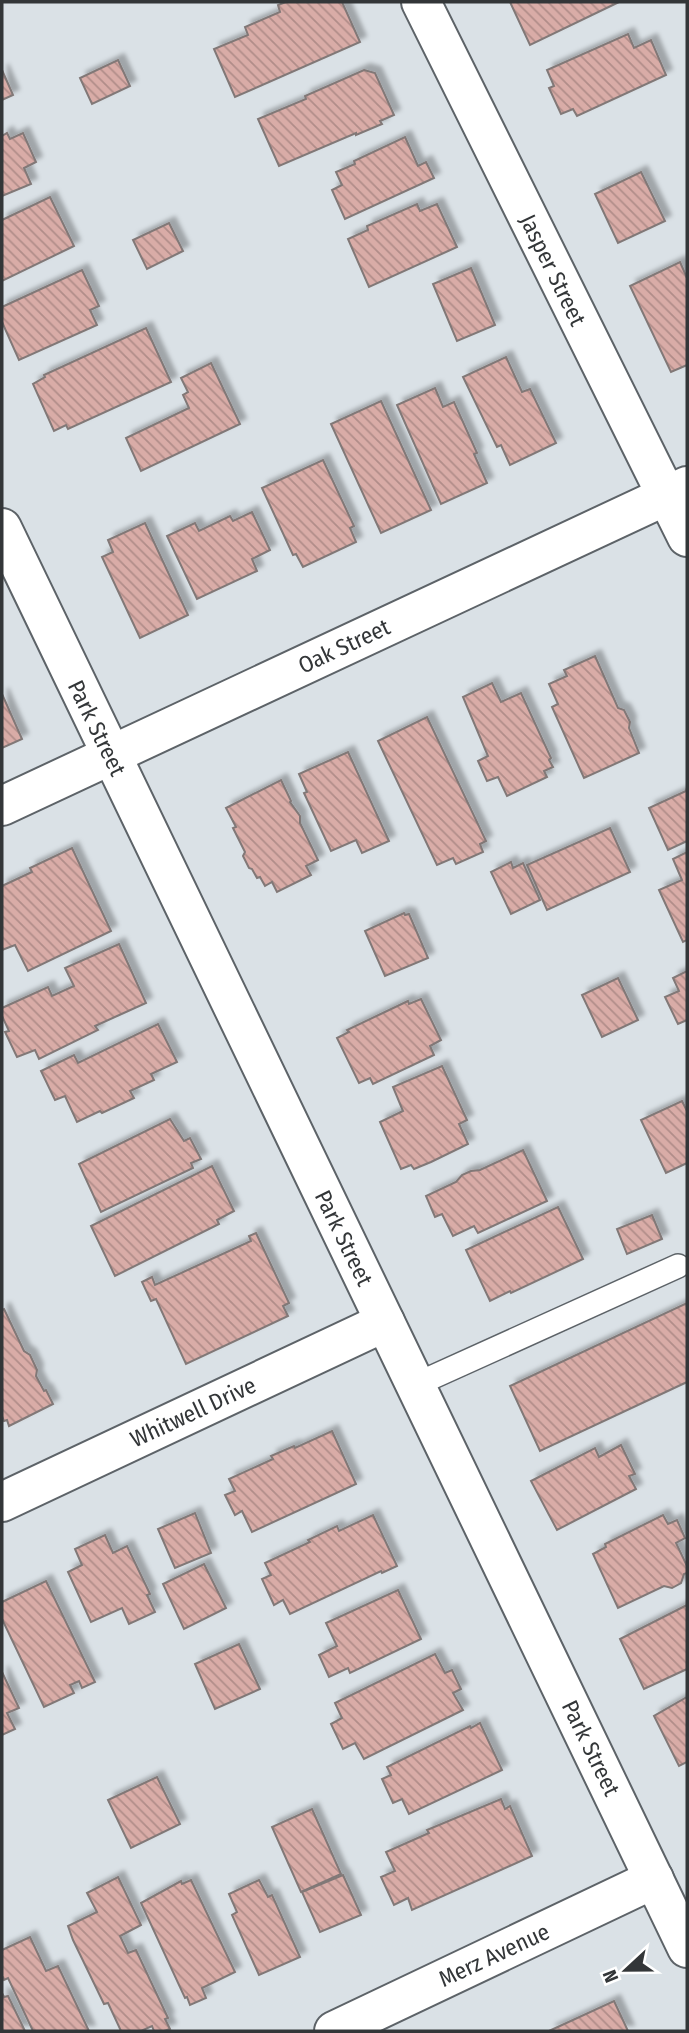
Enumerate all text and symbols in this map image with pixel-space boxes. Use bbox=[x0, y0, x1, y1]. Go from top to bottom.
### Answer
street label: Jasper Street bbox=[514, 210, 592, 331]
street label: Oak Street bbox=[294, 612, 395, 679]
street label: Park Street bbox=[62, 676, 132, 781]
street label: Park Street bbox=[309, 1186, 379, 1291]
street label: Whitwell Drive bbox=[126, 1371, 260, 1453]
street label: Park Street bbox=[556, 1696, 626, 1801]
street label: Merz Avenue bbox=[434, 1917, 554, 1993]
north arrow bbox=[591, 1935, 661, 2005]
text: N bbox=[598, 1967, 623, 1986]

